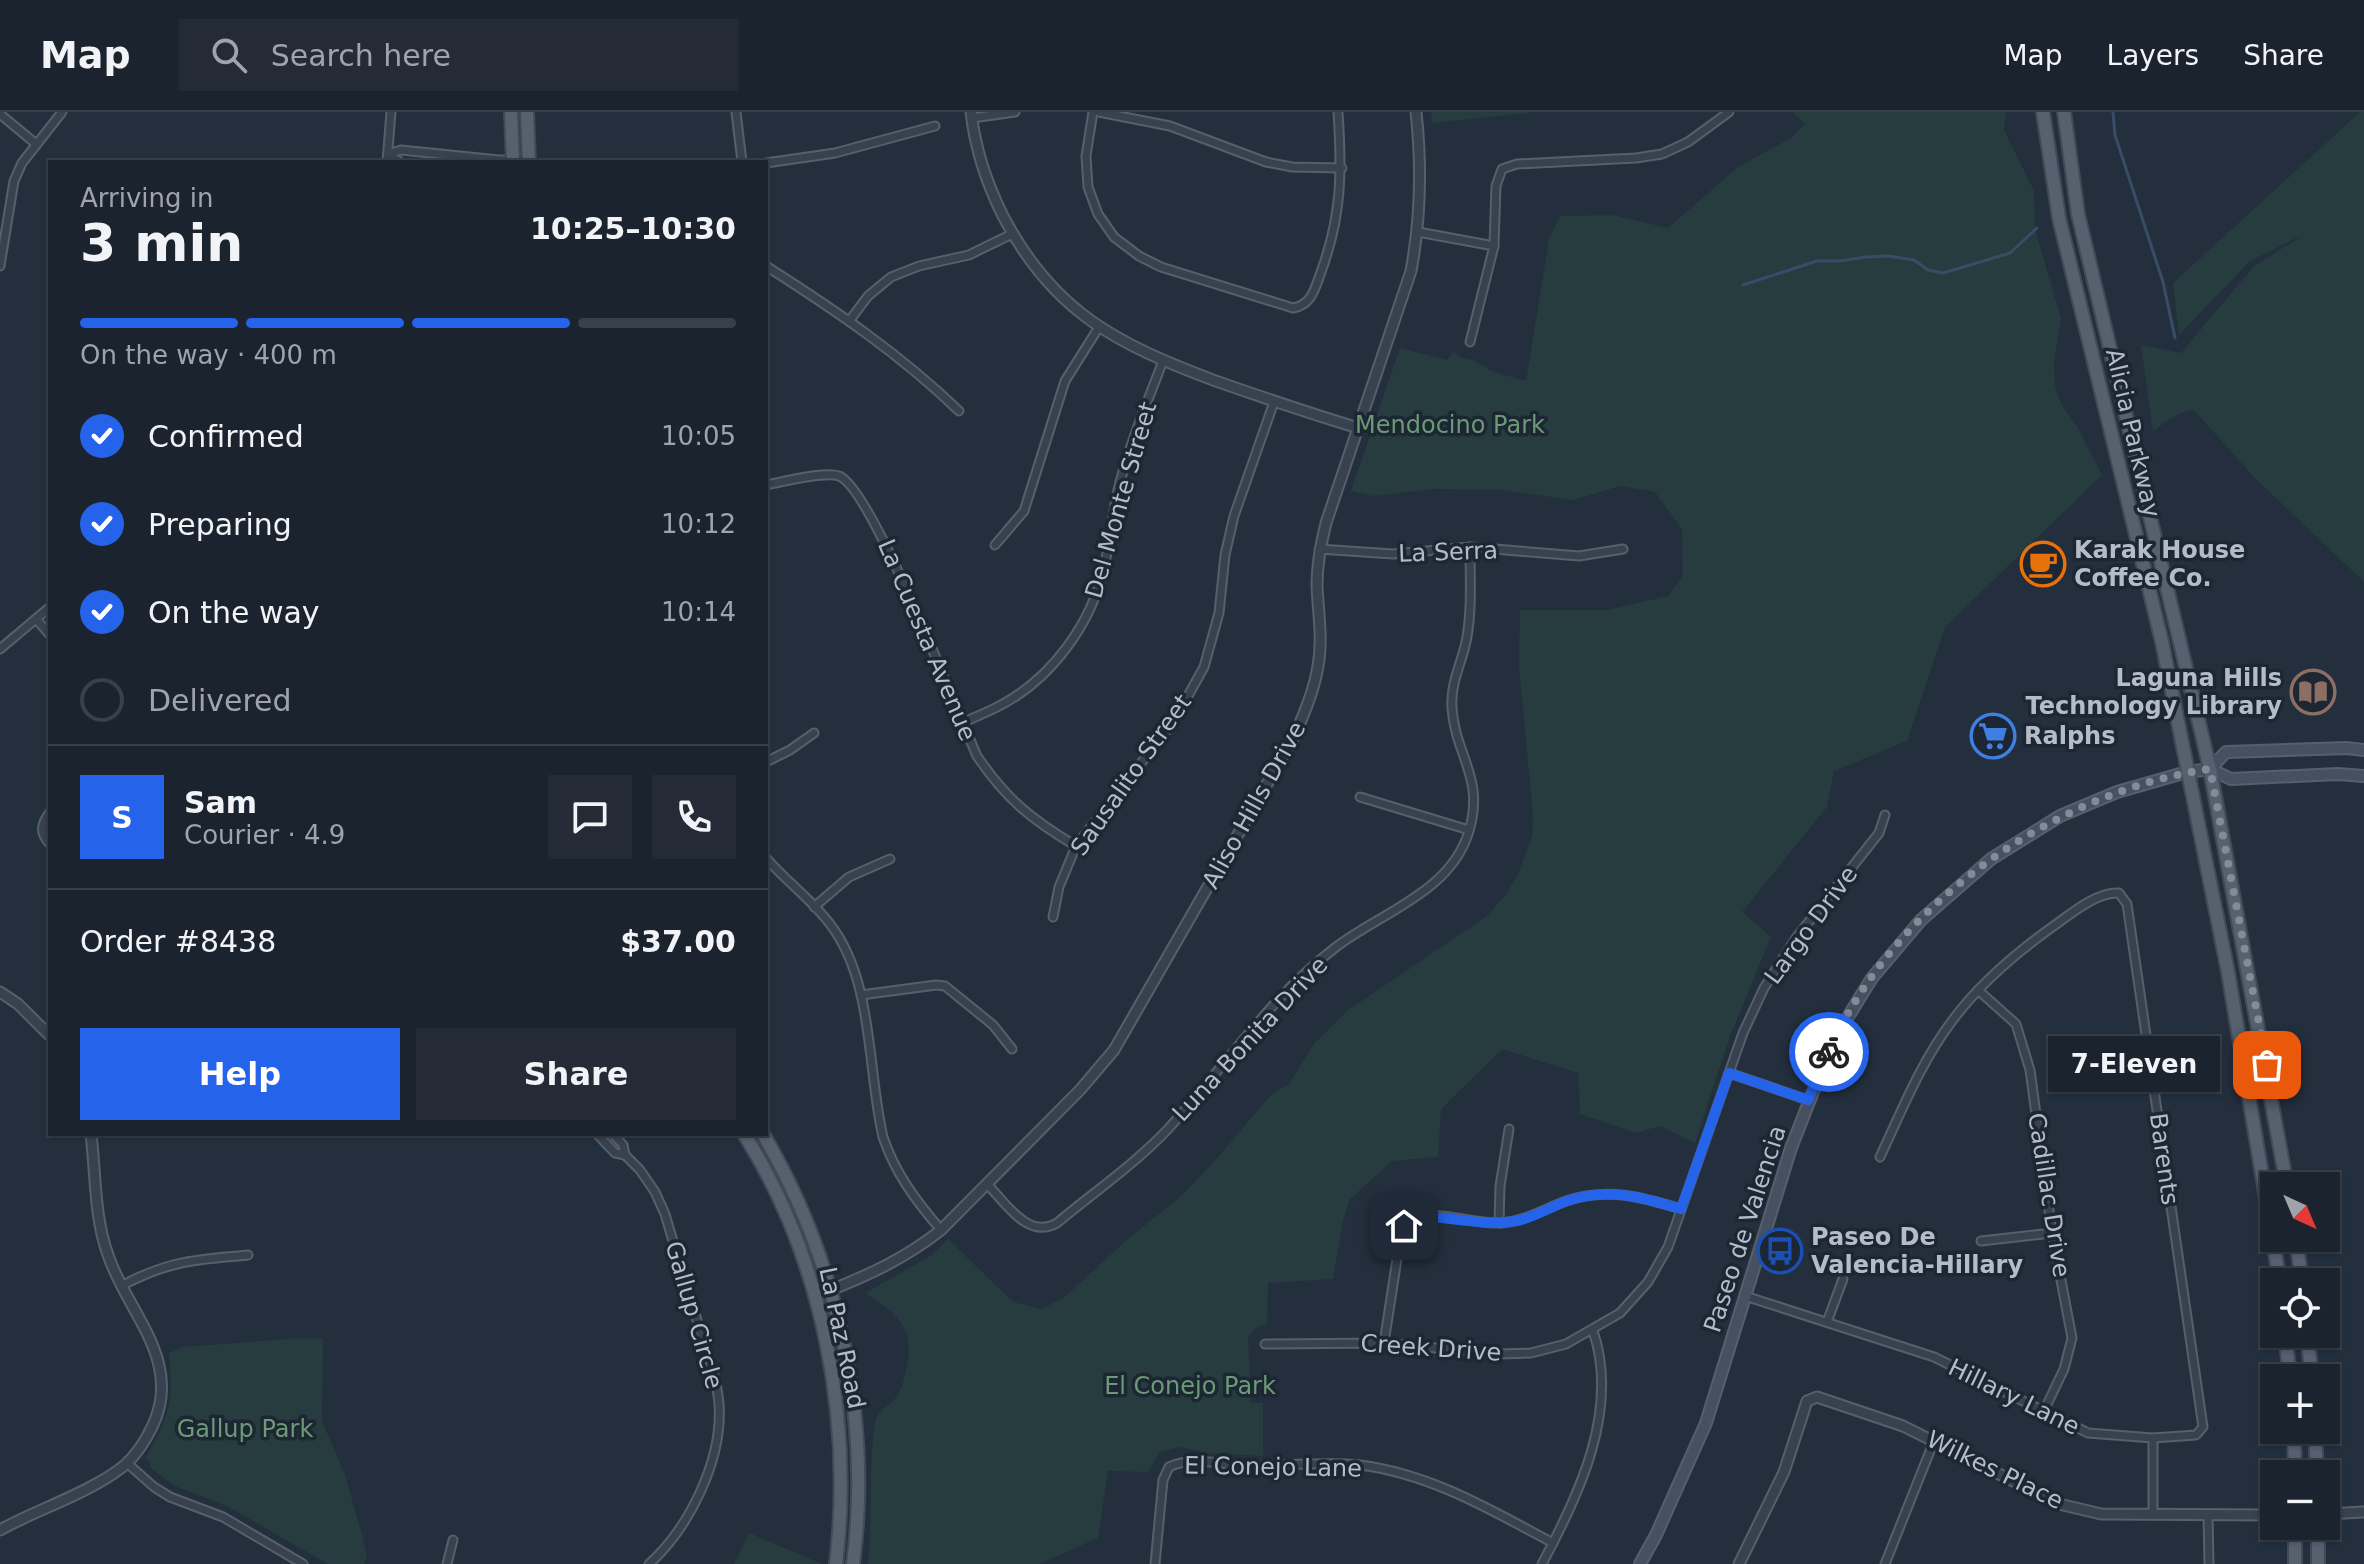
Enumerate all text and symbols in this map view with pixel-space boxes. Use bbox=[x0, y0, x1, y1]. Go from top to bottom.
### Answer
search box bbox=[179, 19, 739, 91]
text: Map bbox=[40, 33, 131, 77]
icon: search bbox=[207, 33, 251, 77]
text: Search here bbox=[271, 38, 451, 73]
text: Map bbox=[2003, 39, 2063, 72]
text: Layers bbox=[2107, 39, 2199, 72]
text: Share bbox=[2243, 39, 2324, 72]
text: Arriving in bbox=[80, 183, 214, 213]
text: 10:25–10:30 bbox=[530, 211, 736, 246]
text: 3 min bbox=[80, 213, 243, 273]
text: On the way · 400 m bbox=[80, 340, 337, 370]
street label: Alicia Parkway bbox=[2100, 346, 2166, 520]
street label: Del Monte Street bbox=[1080, 399, 1162, 601]
park label: Mendocino Park bbox=[1355, 411, 1545, 439]
icon: check bbox=[80, 414, 124, 458]
text: Confirmed bbox=[148, 419, 304, 454]
text: 10:05 bbox=[661, 421, 736, 451]
icon: check bbox=[80, 502, 124, 546]
text: Preparing bbox=[148, 507, 292, 542]
text: 10:12 bbox=[661, 509, 736, 539]
street label: La Cuesta Avenue bbox=[872, 535, 982, 745]
street label: La Serra bbox=[1398, 536, 1498, 568]
place label: Karak House Coffee Co. bbox=[2074, 536, 2245, 592]
cafe icon: Karak House Coffee Co. bbox=[2019, 540, 2067, 588]
icon: check bbox=[80, 590, 124, 634]
text: On the way bbox=[148, 595, 320, 630]
text: 10:14 bbox=[661, 597, 736, 627]
place label: Laguna Hills Technology Library bbox=[2026, 664, 2282, 720]
library icon: Laguna Hills Technology Library bbox=[2289, 668, 2337, 716]
text: Delivered bbox=[148, 683, 292, 718]
street label: Sausalito Street bbox=[1065, 689, 1197, 861]
supermarket icon: Ralphs bbox=[1969, 712, 2017, 760]
street label: Aliso Hills Drive bbox=[1196, 717, 1312, 893]
place label: Ralphs bbox=[2024, 722, 2115, 750]
button: chat bbox=[548, 775, 632, 859]
button: phone bbox=[652, 775, 736, 859]
text: Sam bbox=[184, 785, 257, 820]
text: S bbox=[111, 800, 133, 835]
text: Courier · 4.9 bbox=[184, 820, 345, 850]
street label: Largo Drive bbox=[1759, 861, 1863, 989]
text: Order #8438 bbox=[80, 924, 276, 959]
text: $37.00 bbox=[620, 924, 736, 959]
street label: Luna Bonita Drive bbox=[1167, 951, 1333, 1127]
courier bbox=[1789, 1012, 1869, 1092]
button: Help bbox=[80, 1028, 400, 1120]
button: Share bbox=[416, 1028, 736, 1120]
icon: bike bbox=[1807, 1030, 1851, 1074]
pin bbox=[2233, 1031, 2301, 1099]
callout: 7-Eleven bbox=[2047, 1037, 2219, 1093]
icon: bag bbox=[2245, 1043, 2289, 1087]
text: 7-Eleven bbox=[2071, 1049, 2197, 1079]
street label: Cadillac Drive bbox=[2022, 1111, 2076, 1279]
street label: Barents bbox=[2144, 1111, 2184, 1207]
street label: Paseo de Valencia bbox=[1698, 1122, 1792, 1336]
north arrow bbox=[2260, 1172, 2340, 1252]
map controls bbox=[2260, 1172, 2340, 1540]
pin bbox=[1370, 1192, 1438, 1260]
icon: home bbox=[1382, 1204, 1426, 1248]
place label: Paseo De Valencia-Hillary bbox=[1811, 1223, 2023, 1279]
bus stop icon: Paseo De Valencia-Hillary bbox=[1756, 1227, 1804, 1275]
street label: Gallup Circle bbox=[660, 1238, 728, 1392]
street label: La Paz Road bbox=[813, 1265, 871, 1411]
button: locate bbox=[2260, 1268, 2340, 1348]
street label: Creek Drive bbox=[1360, 1329, 1502, 1367]
street label: Hillary Lane bbox=[1944, 1353, 2084, 1441]
button: + bbox=[2260, 1364, 2340, 1444]
park label: El Conejo Park bbox=[1104, 1372, 1276, 1400]
park label: Gallup Park bbox=[177, 1415, 313, 1443]
street label: Wilkes Place bbox=[1922, 1425, 2068, 1515]
street label: El Conejo Lane bbox=[1184, 1451, 1362, 1483]
button: − bbox=[2260, 1460, 2340, 1540]

